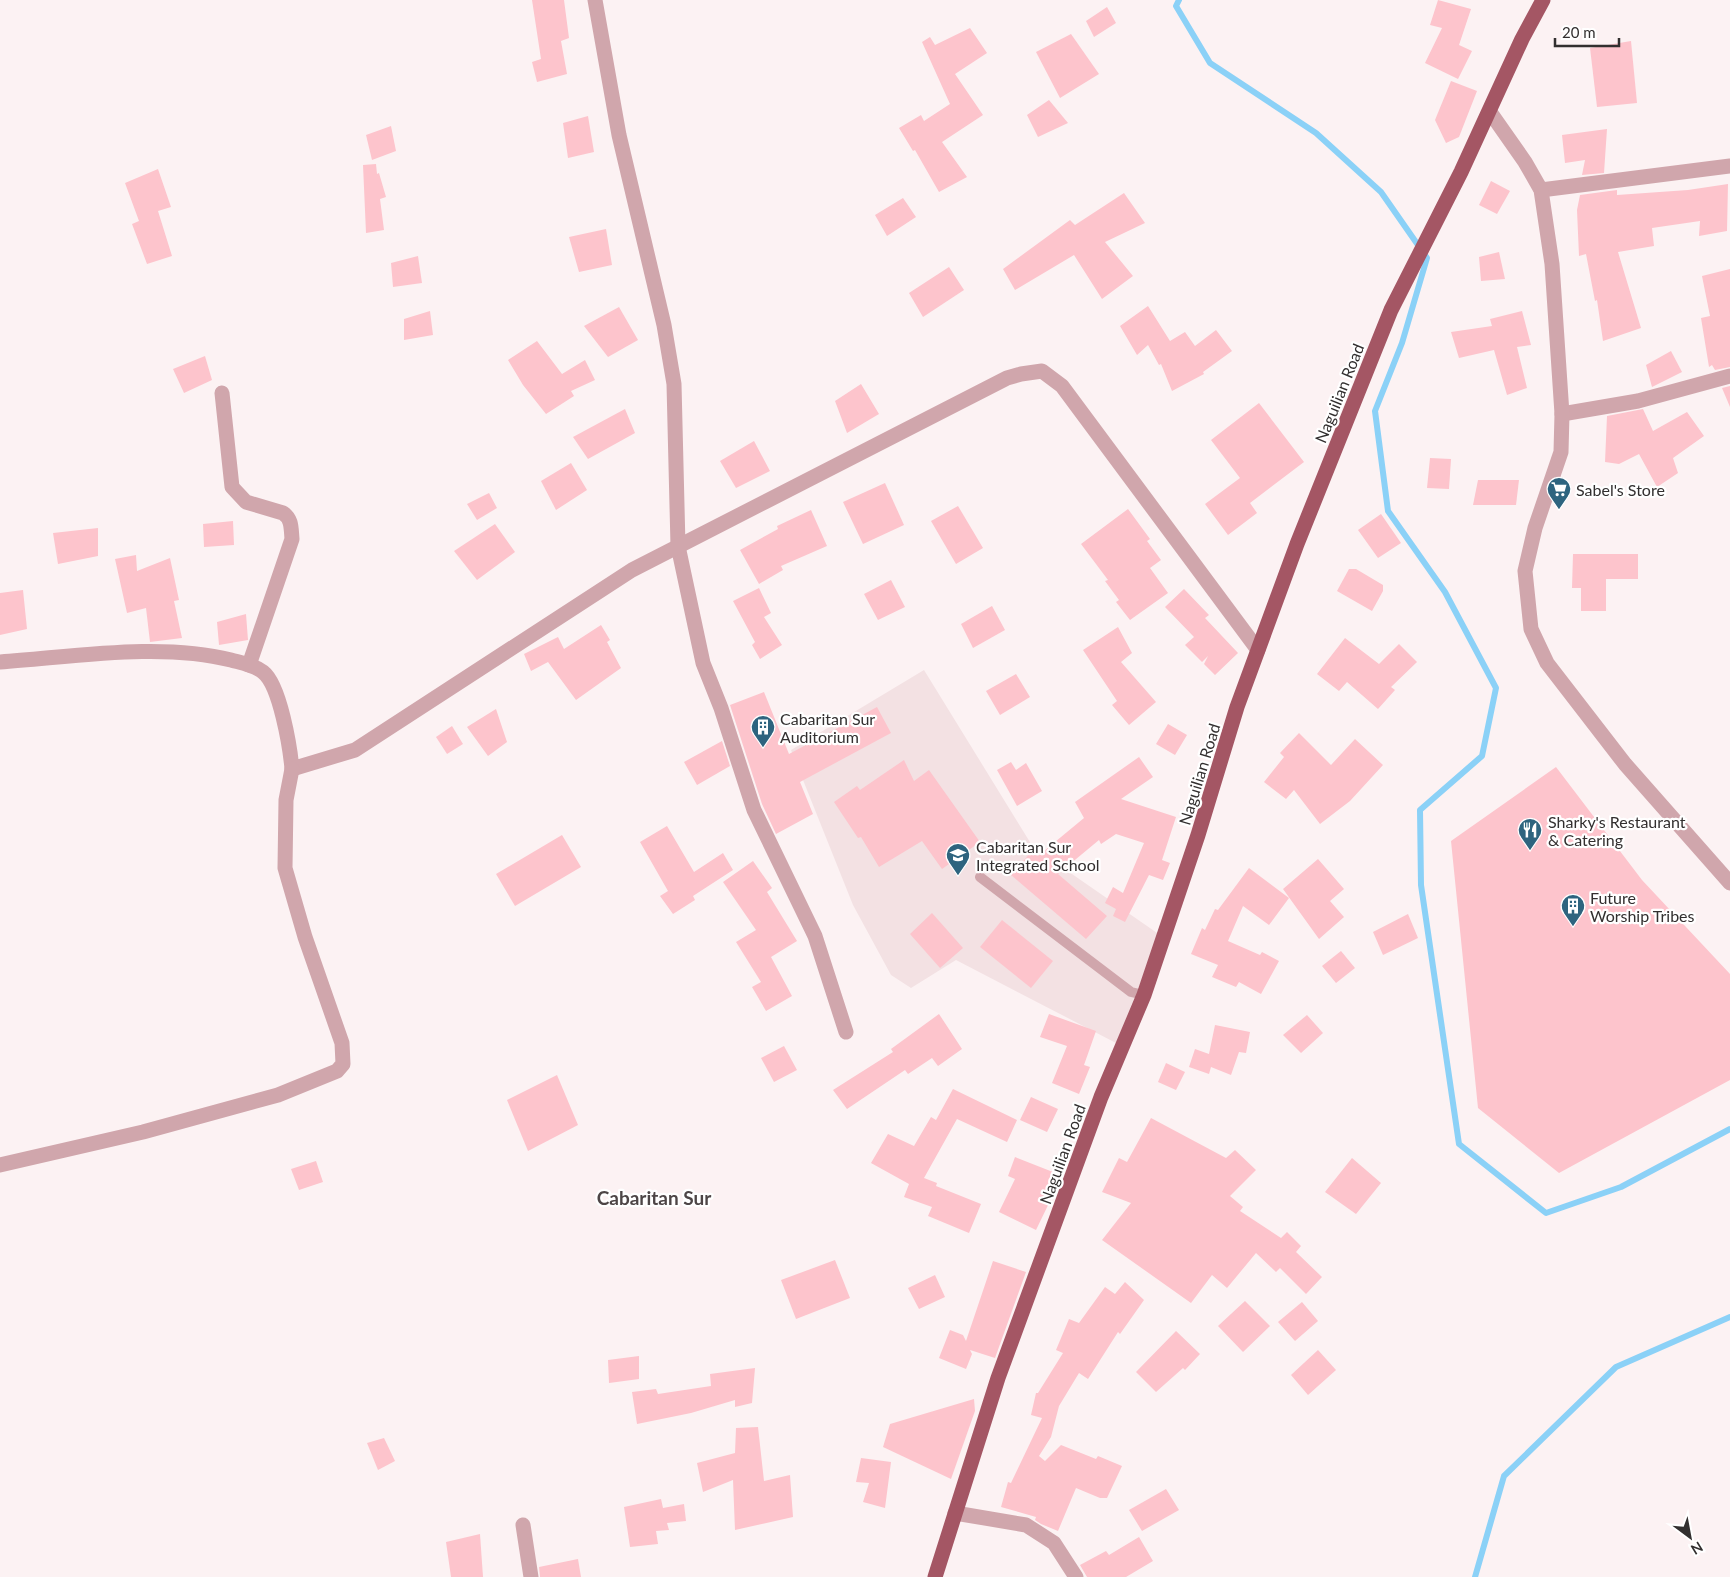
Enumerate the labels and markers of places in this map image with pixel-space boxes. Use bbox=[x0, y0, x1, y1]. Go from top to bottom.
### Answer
supermarket icon: Sabel's Store bbox=[1546, 476, 1572, 510]
place label: Sabel's Store bbox=[1576, 480, 1665, 499]
place label: Cabaritan Sur Auditorium bbox=[780, 709, 875, 746]
building icon: Cabaritan Sur Auditorium bbox=[750, 714, 776, 748]
place label: Sharky's Restaurant & Catering bbox=[1548, 812, 1686, 849]
restaurant icon: Sharky's Restaurant & Catering bbox=[1517, 817, 1543, 851]
place label: Cabaritan Sur Integrated School bbox=[976, 837, 1100, 874]
school or university icon: Cabaritan Sur Integrated School bbox=[945, 842, 971, 876]
place label: Future Worship Tribes bbox=[1590, 888, 1695, 925]
building icon: Future Worship Tribes bbox=[1560, 893, 1586, 927]

